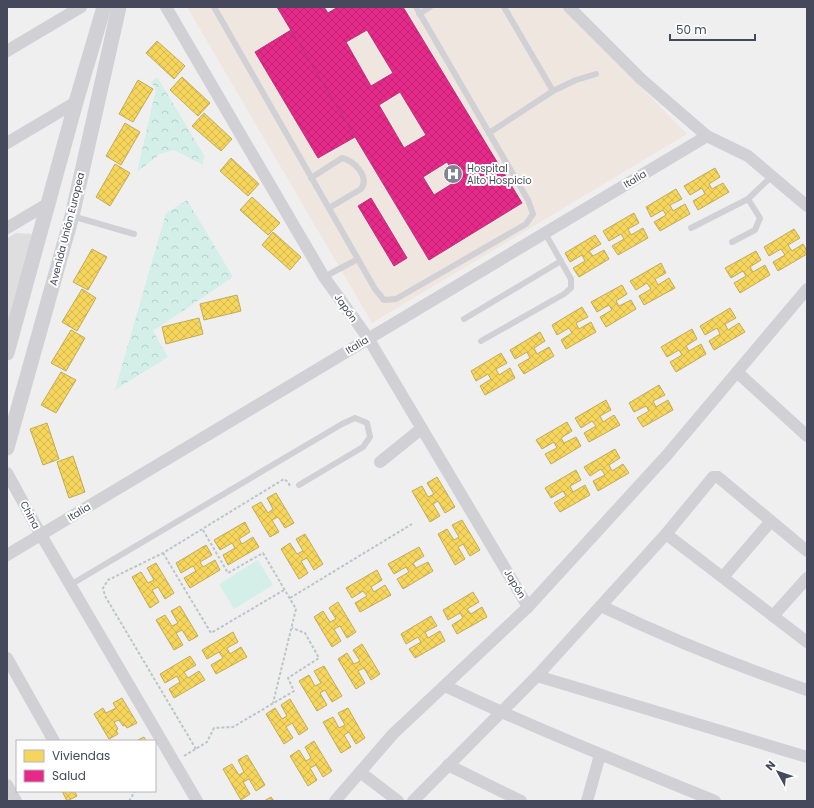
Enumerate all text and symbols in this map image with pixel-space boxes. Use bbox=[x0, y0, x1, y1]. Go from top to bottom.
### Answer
scale bar bbox=[670, 16, 755, 42]
text: 50 m bbox=[676, 21, 707, 38]
place label: Hospital Alto Hospicio bbox=[467, 161, 532, 188]
hospital icon: Hospital Alto Hospicio bbox=[442, 163, 464, 185]
street label: Italia bbox=[621, 166, 649, 192]
street label: Avenida Unión Europea bbox=[46, 171, 88, 287]
street label: Japón bbox=[331, 291, 361, 325]
street label: Italia bbox=[343, 332, 371, 358]
street label: China bbox=[16, 498, 44, 532]
street label: Italia bbox=[65, 499, 93, 525]
street label: Japón bbox=[500, 567, 530, 601]
legend bbox=[16, 740, 156, 792]
text: Viviendas bbox=[52, 747, 110, 764]
north arrow bbox=[758, 752, 798, 792]
text: N bbox=[762, 757, 779, 774]
text: Salud bbox=[52, 767, 86, 784]

